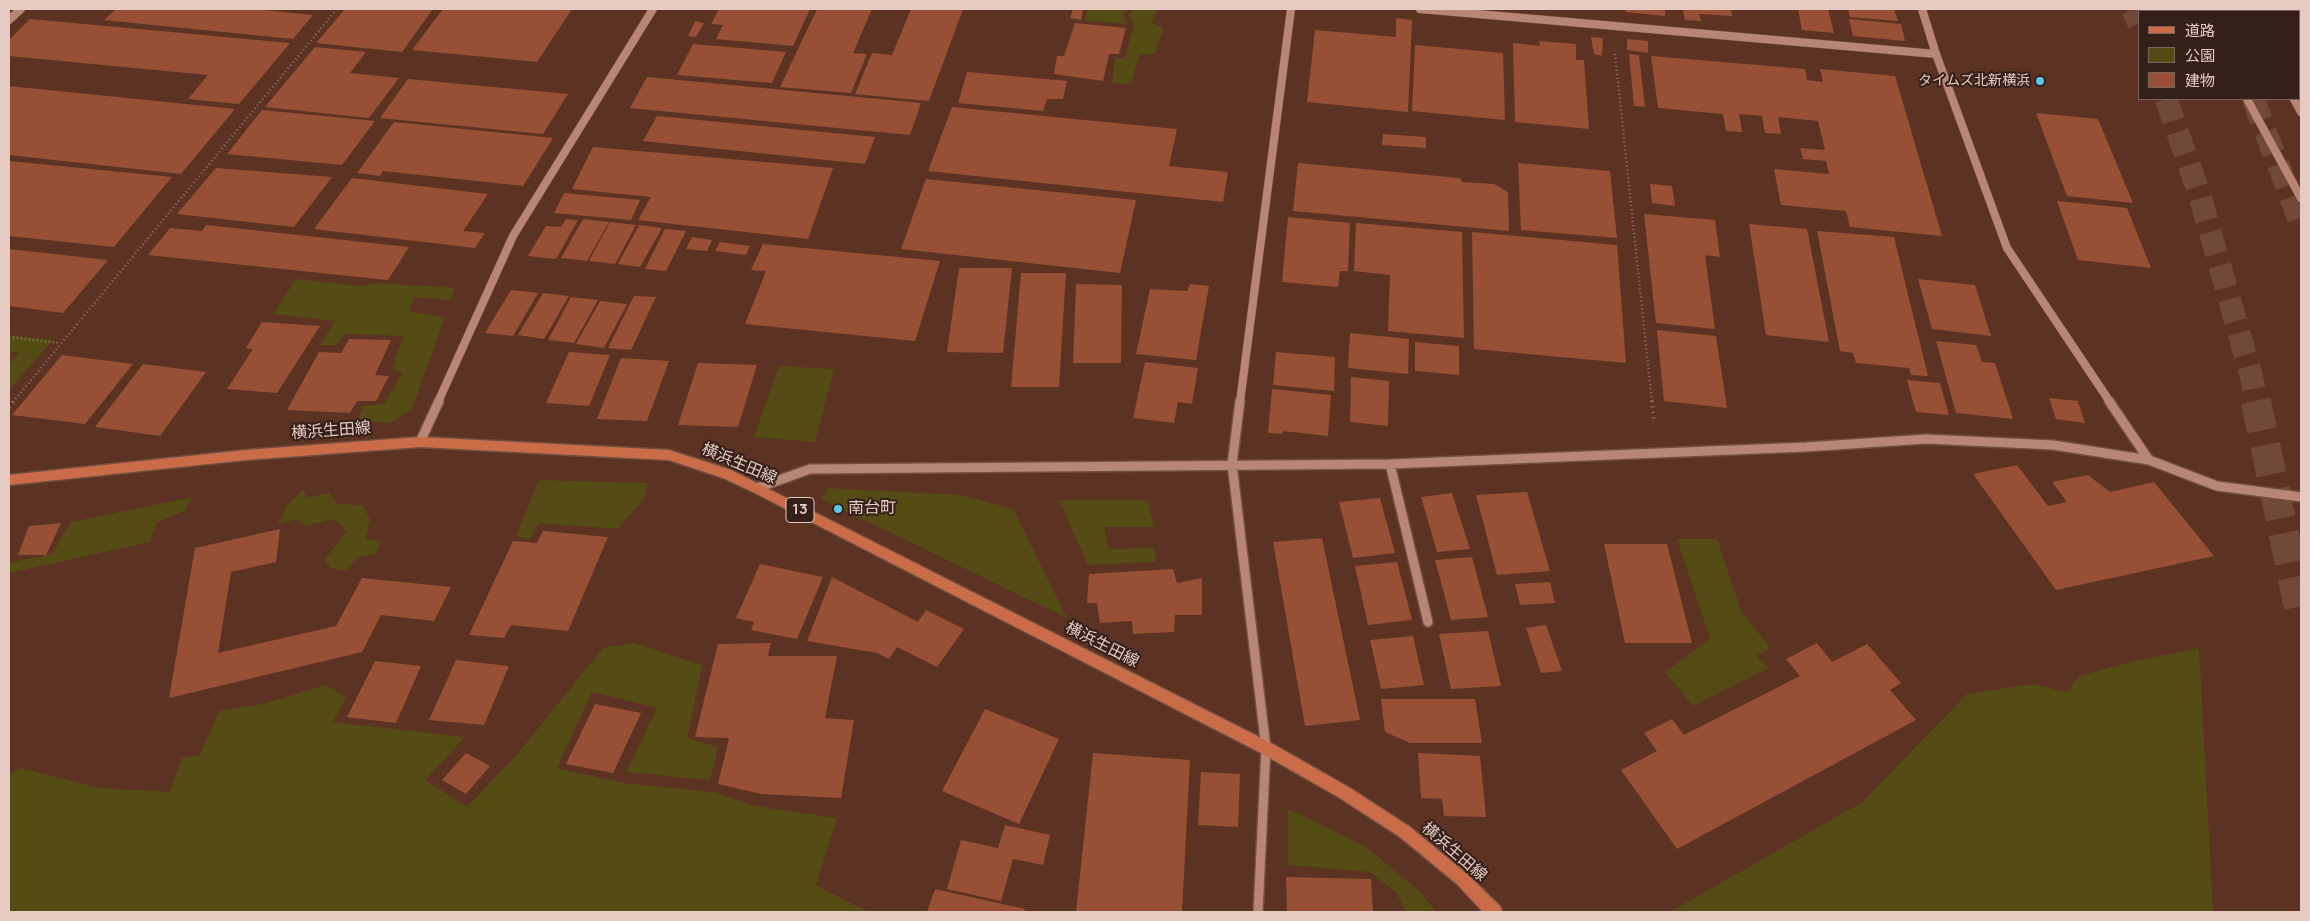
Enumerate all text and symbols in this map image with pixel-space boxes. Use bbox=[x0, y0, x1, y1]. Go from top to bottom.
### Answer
legend bbox=[2138, 10, 2300, 100]
text: 道路 bbox=[2185, 20, 2215, 41]
text: 公園 bbox=[2185, 45, 2215, 66]
text: 建物 bbox=[2185, 70, 2215, 91]
place label: タイムズ北新横浜 bbox=[1918, 73, 2030, 89]
marker: タイムズ北新横浜 bbox=[2034, 75, 2046, 87]
street label: 横浜生田線 bbox=[290, 419, 372, 443]
street label: 横浜生田線 bbox=[698, 440, 780, 488]
road number: 13 bbox=[786, 498, 814, 522]
place label: 南台町 bbox=[848, 499, 896, 519]
marker: 南台町 bbox=[832, 503, 844, 515]
street label: 横浜生田線 bbox=[1062, 618, 1142, 672]
street label: 横浜生田線 bbox=[1418, 819, 1490, 885]

